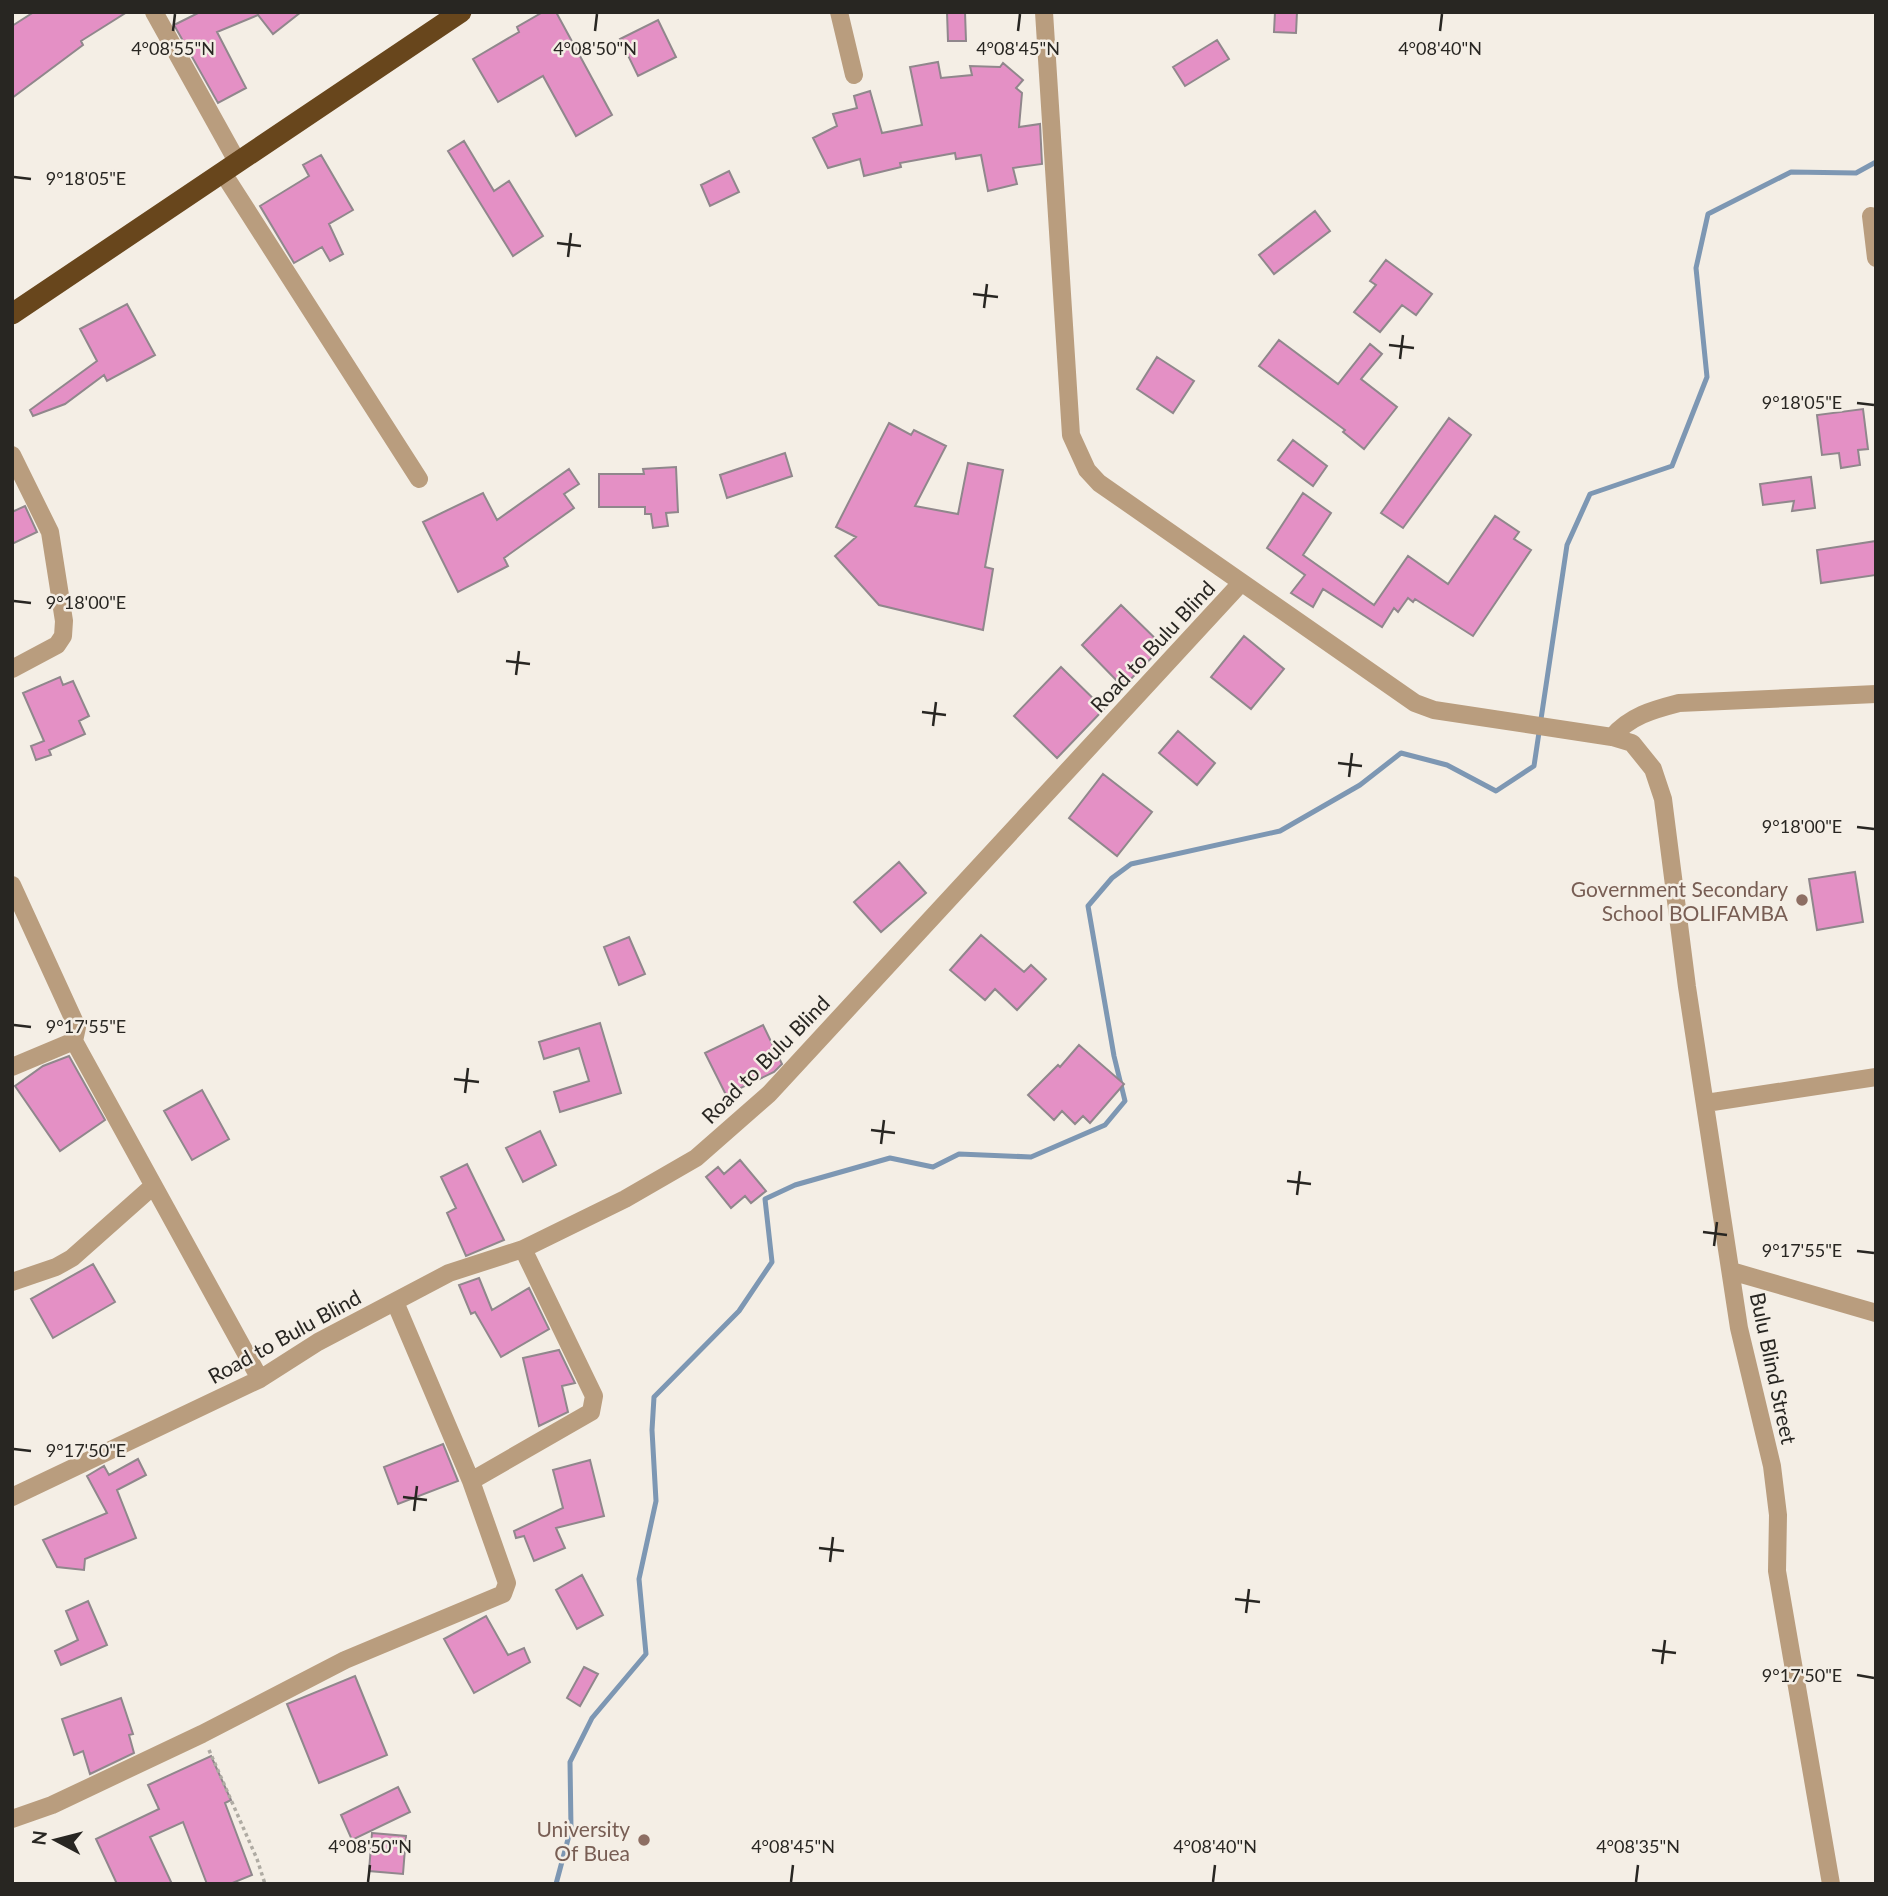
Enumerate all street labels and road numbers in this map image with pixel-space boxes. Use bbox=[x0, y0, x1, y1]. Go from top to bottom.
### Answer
street label: Road to Bulu Blind bbox=[1085, 575, 1219, 717]
street label: Road to Bulu Blind bbox=[696, 990, 834, 1128]
street label: Road to Bulu Blind bbox=[203, 1284, 365, 1388]
street label: Bulu Blind Street bbox=[1746, 1290, 1802, 1447]

